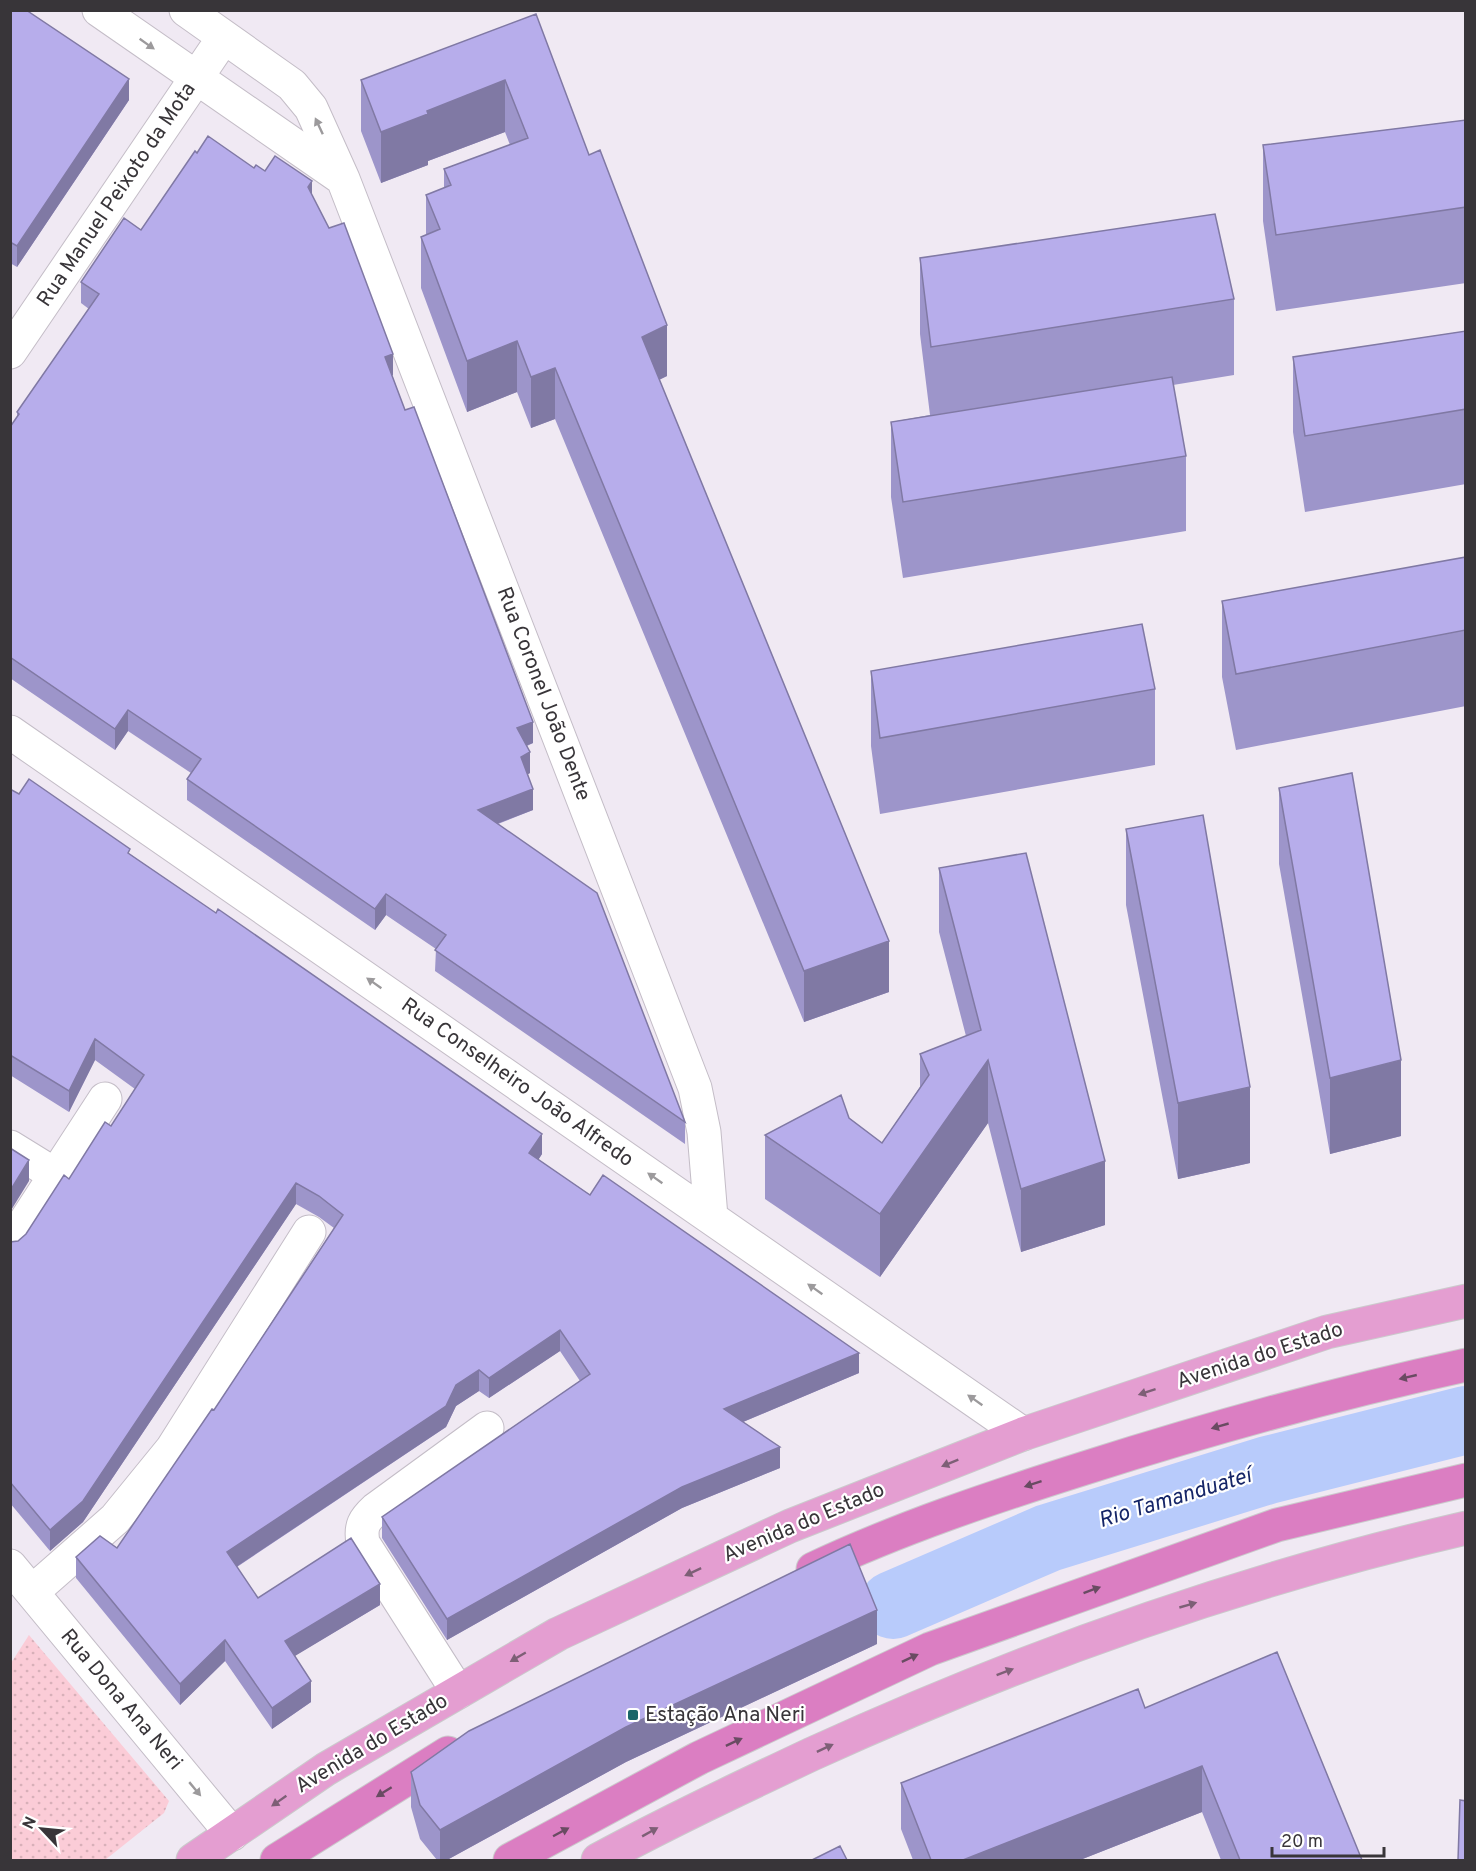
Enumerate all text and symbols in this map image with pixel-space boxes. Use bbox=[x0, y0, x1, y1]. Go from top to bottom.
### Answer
one-way arrow bbox=[138, 38, 154, 50]
street label: Rua Manuel Peixoto da Mota bbox=[32, 77, 202, 313]
one-way arrow bbox=[314, 116, 324, 134]
street label: Rua Coronel João Dente bbox=[490, 583, 596, 805]
one-way arrow bbox=[366, 977, 382, 989]
street label: Rua Conselheiro João Alfredo bbox=[395, 992, 639, 1174]
one-way arrow bbox=[648, 1172, 664, 1184]
one-way arrow bbox=[808, 1283, 824, 1295]
street label: Avenida do Estado bbox=[1173, 1316, 1347, 1396]
one-way arrow bbox=[1399, 1373, 1418, 1383]
one-way arrow bbox=[1138, 1388, 1156, 1398]
one-way arrow bbox=[968, 1394, 984, 1406]
one-way arrow bbox=[1211, 1422, 1229, 1431]
one-way arrow bbox=[940, 1458, 958, 1468]
water label: Rio Tamanduateí bbox=[1095, 1462, 1259, 1535]
street label: Avenida do Estado bbox=[719, 1477, 889, 1569]
one-way arrow bbox=[1024, 1480, 1042, 1489]
one-way arrow bbox=[684, 1567, 701, 1576]
one-way arrow bbox=[1084, 1584, 1102, 1594]
one-way arrow bbox=[1179, 1600, 1197, 1609]
street label: Rua Dona Ana Neri bbox=[54, 1624, 188, 1776]
one-way arrow bbox=[510, 1652, 526, 1663]
one-way arrow bbox=[901, 1654, 918, 1663]
one-way arrow bbox=[996, 1667, 1014, 1676]
street label: Avenida do Estado bbox=[291, 1688, 453, 1800]
place label: Estação Ana Neri bbox=[645, 1702, 805, 1729]
marker: Estação Ana Neri bbox=[626, 1708, 640, 1722]
one-way arrow bbox=[725, 1737, 742, 1746]
one-way arrow bbox=[817, 1744, 834, 1753]
one-way arrow bbox=[188, 1781, 201, 1796]
one-way arrow bbox=[376, 1786, 393, 1797]
one-way arrow bbox=[271, 1795, 287, 1807]
north arrow bbox=[12, 1799, 72, 1859]
text: N bbox=[19, 1814, 42, 1833]
scale bar bbox=[1272, 1820, 1384, 1858]
one-way arrow bbox=[553, 1827, 570, 1837]
one-way arrow bbox=[641, 1827, 658, 1837]
text: 20 m bbox=[1281, 1831, 1323, 1854]

